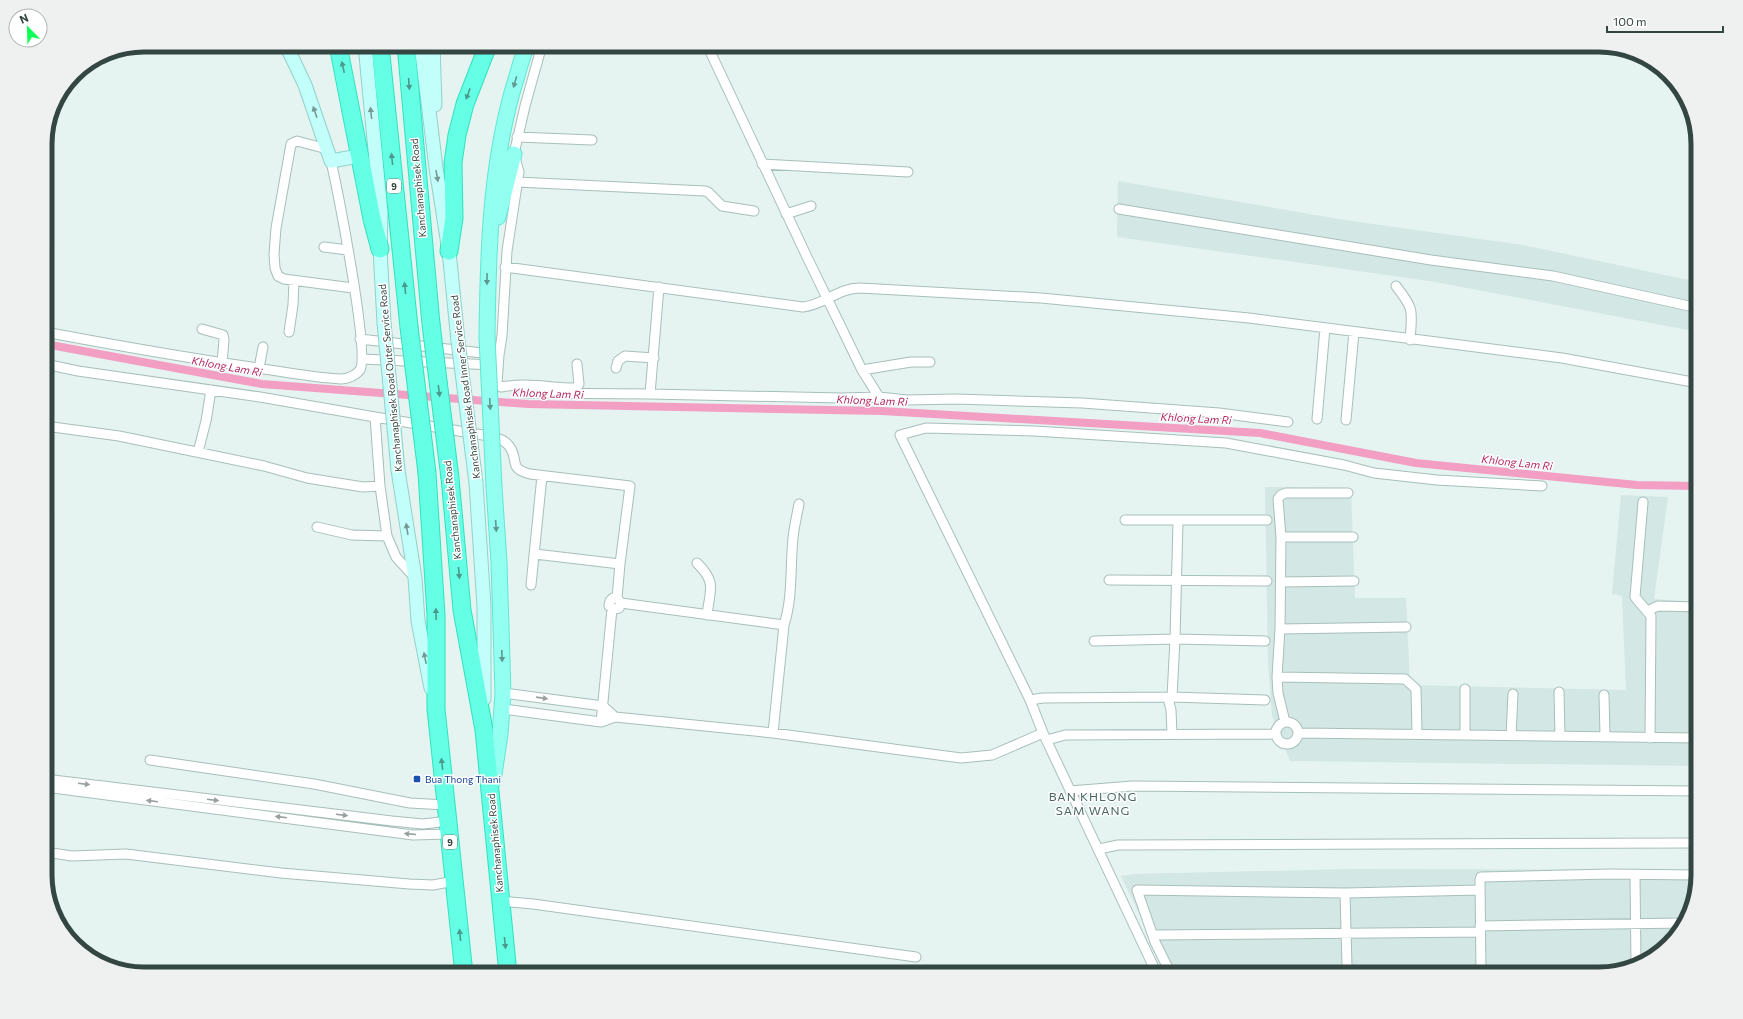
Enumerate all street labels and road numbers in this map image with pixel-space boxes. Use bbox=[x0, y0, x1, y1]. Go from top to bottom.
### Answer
street label: Kanchanaphisek Road bbox=[408, 138, 428, 238]
road number: 9 bbox=[387, 179, 401, 193]
street label: Kanchanaphisek Road Outer Service Road bbox=[376, 283, 404, 472]
street label: Kanchanaphisek Road Inner Service Road bbox=[448, 294, 482, 480]
street label: Kanchanaphisek Road bbox=[441, 460, 463, 560]
street label: Kanchanaphisek Road bbox=[485, 793, 505, 893]
road number: 9 bbox=[443, 835, 457, 849]

